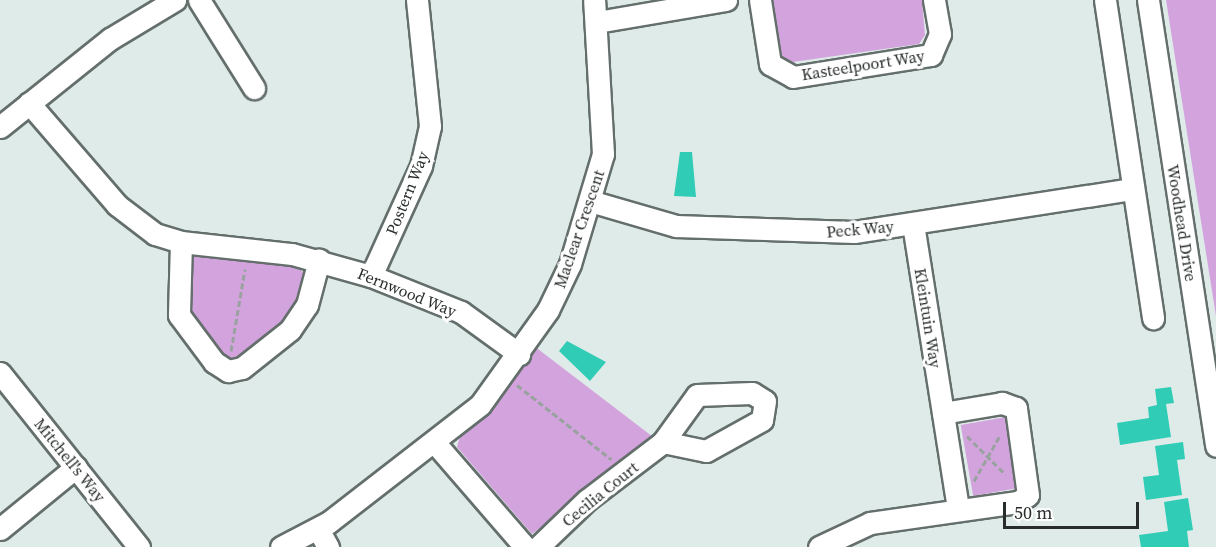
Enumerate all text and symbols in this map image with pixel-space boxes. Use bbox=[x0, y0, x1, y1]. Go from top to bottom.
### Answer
street label: Kasteelpoort Way bbox=[800, 46, 926, 84]
street label: Postern Way bbox=[381, 148, 433, 238]
street label: Woodhead Drive bbox=[1163, 163, 1201, 283]
street label: Maclear Crescent bbox=[550, 167, 608, 291]
street label: Peck Way bbox=[825, 216, 895, 242]
street label: Fernwood Way bbox=[355, 263, 459, 321]
street label: Kleintuin Way bbox=[911, 267, 945, 369]
street label: Mitchell's Way bbox=[30, 414, 110, 506]
street label: Cecilia Court bbox=[558, 457, 642, 531]
scale bar bbox=[1006, 490, 1142, 528]
text: 50 m bbox=[1014, 500, 1052, 525]

